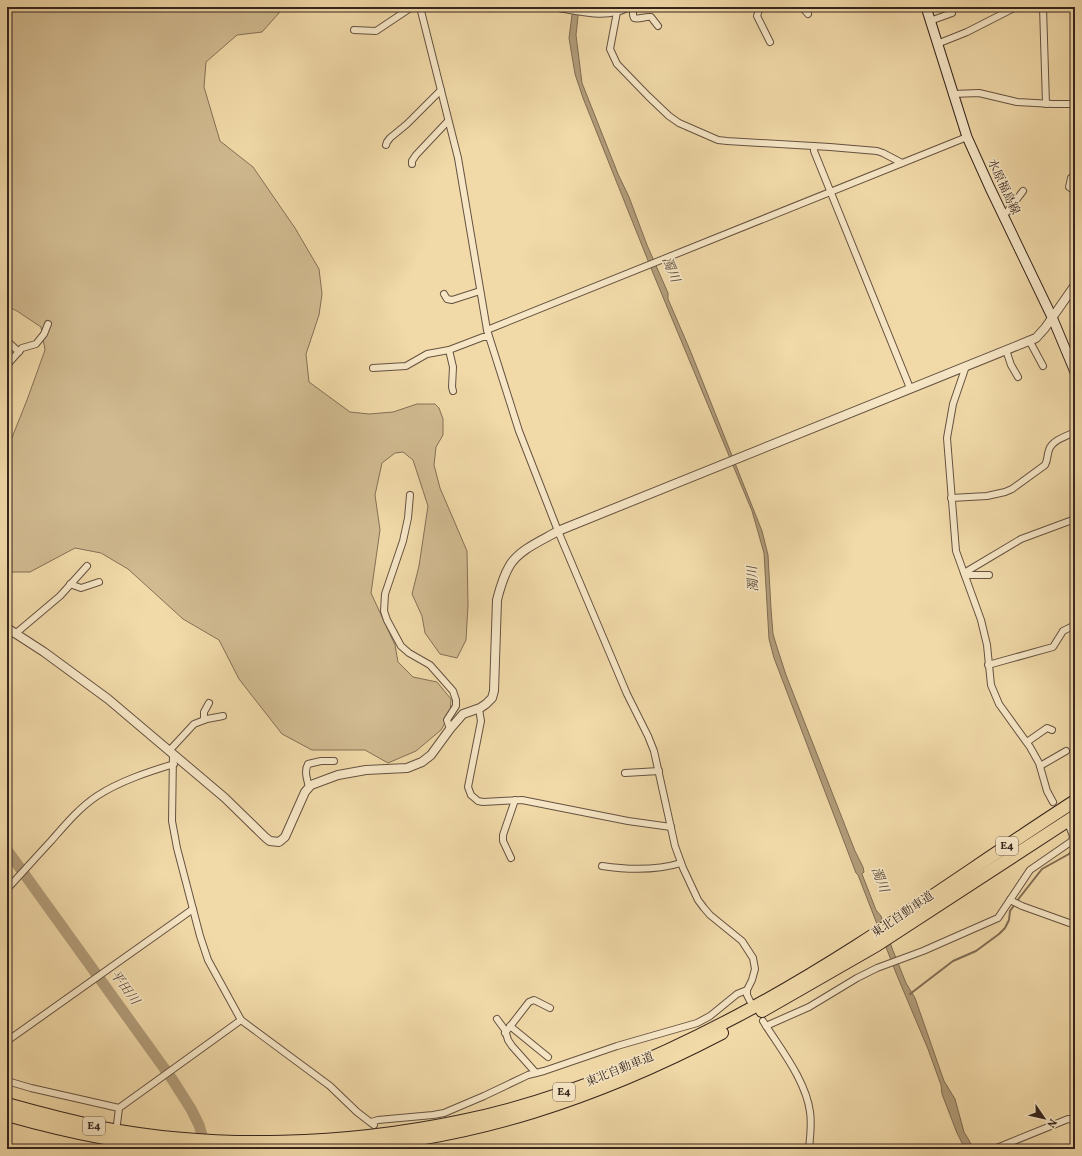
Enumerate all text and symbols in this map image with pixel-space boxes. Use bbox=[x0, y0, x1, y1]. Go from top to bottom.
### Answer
street label: 水原福島線 bbox=[983, 156, 1023, 218]
water label: 濁川 bbox=[657, 255, 684, 287]
water label: 濁川 bbox=[744, 564, 764, 592]
road number: E4 bbox=[996, 837, 1018, 855]
water label: 濁川 bbox=[866, 865, 893, 897]
street label: 東北自動車道 bbox=[869, 888, 937, 942]
water label: 平田川 bbox=[105, 967, 144, 1011]
street label: 東北自動車道 bbox=[584, 1049, 656, 1091]
road number: E4 bbox=[553, 1083, 575, 1101]
north arrow bbox=[1024, 1098, 1064, 1138]
text: N bbox=[1043, 1115, 1060, 1130]
road number: E4 bbox=[83, 1117, 105, 1135]

